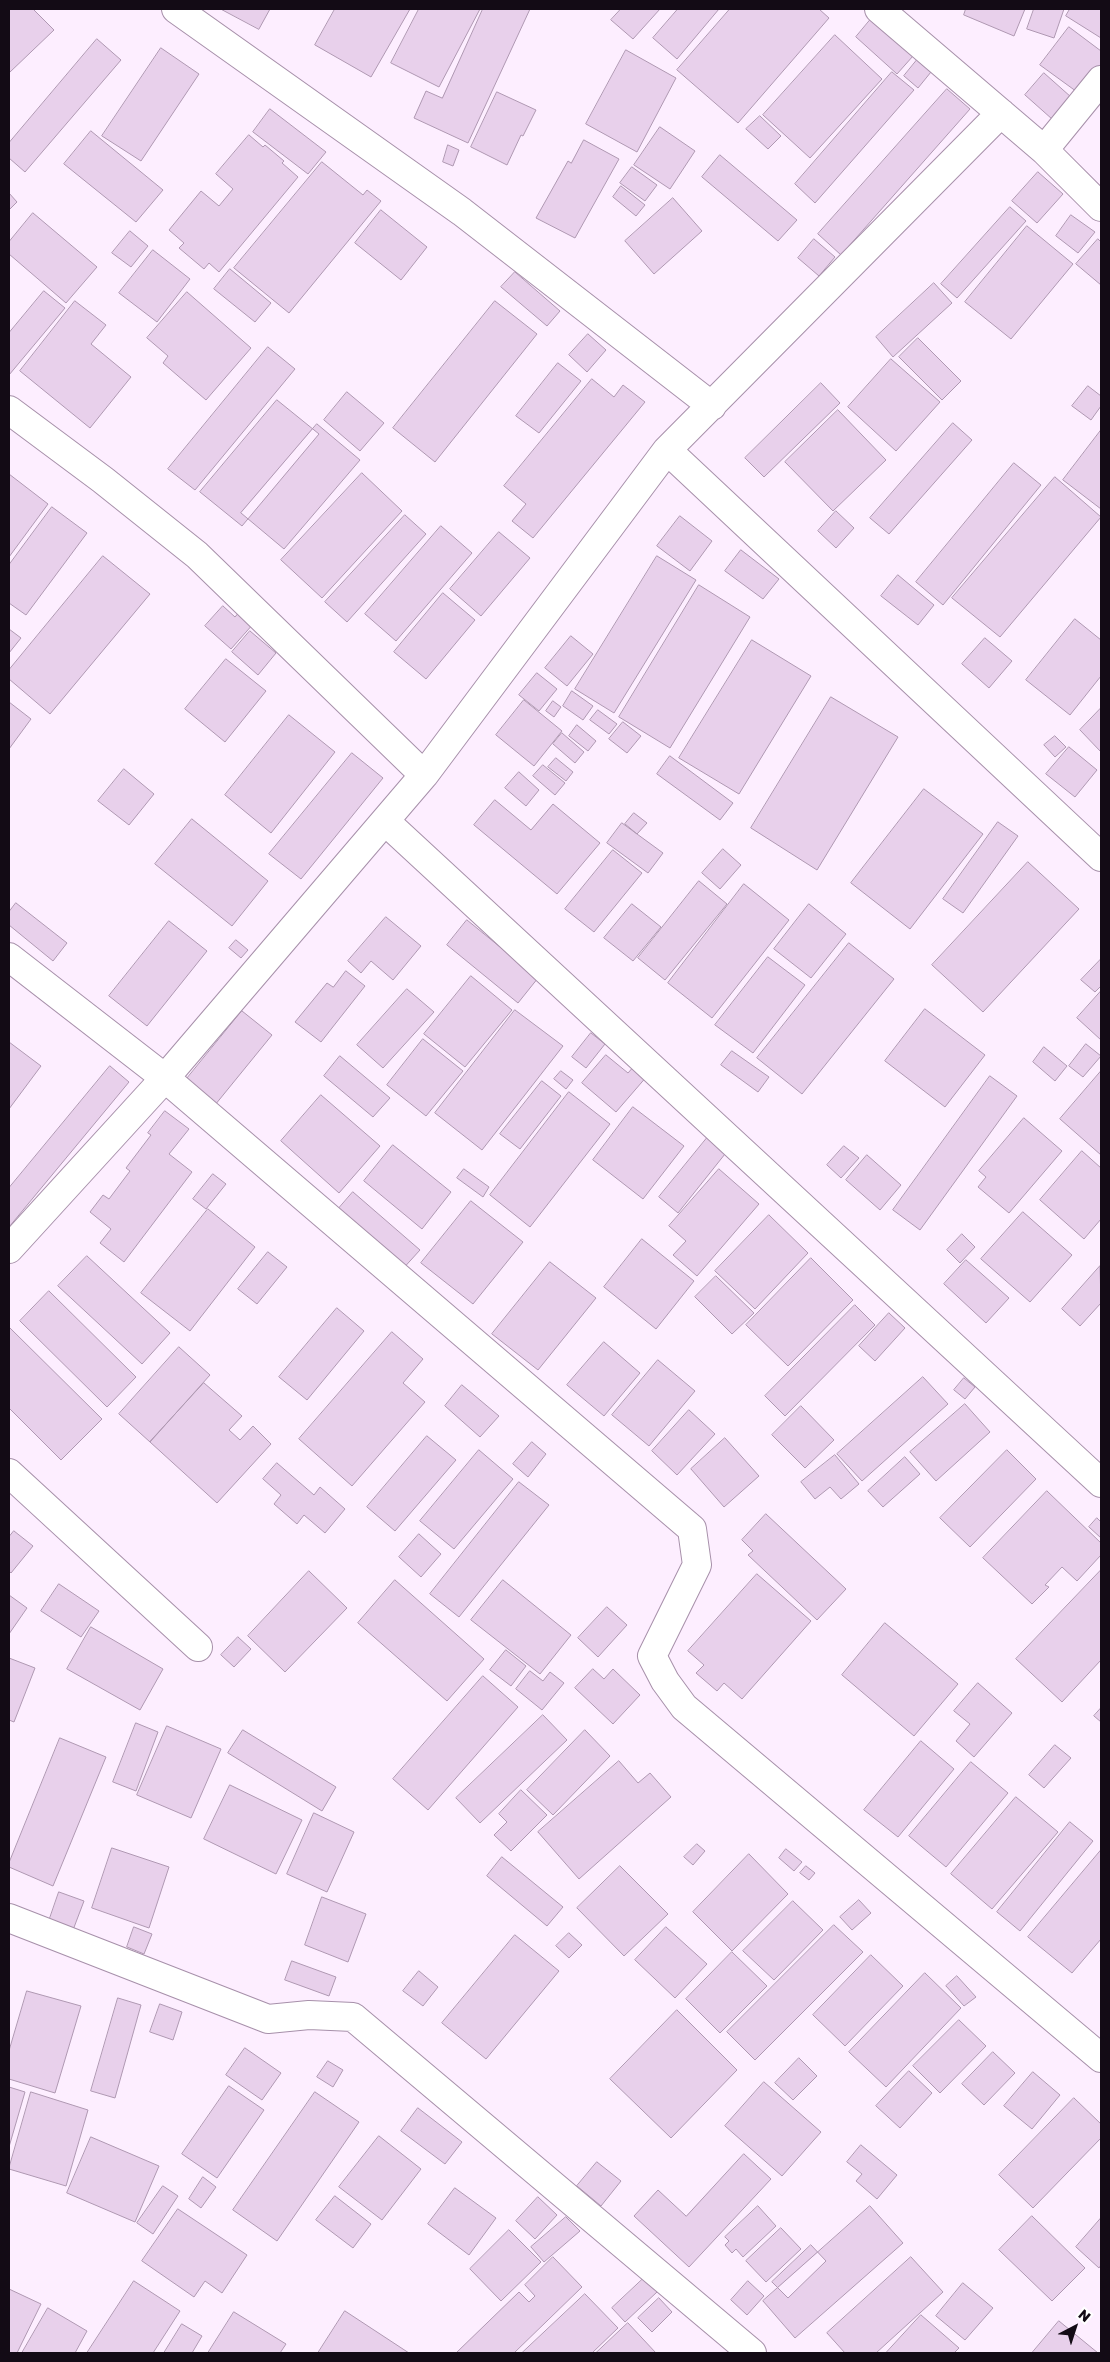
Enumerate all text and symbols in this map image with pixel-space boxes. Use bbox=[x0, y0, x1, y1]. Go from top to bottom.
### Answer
north arrow bbox=[1050, 2302, 1100, 2352]
text: N bbox=[1075, 2305, 1094, 2325]

